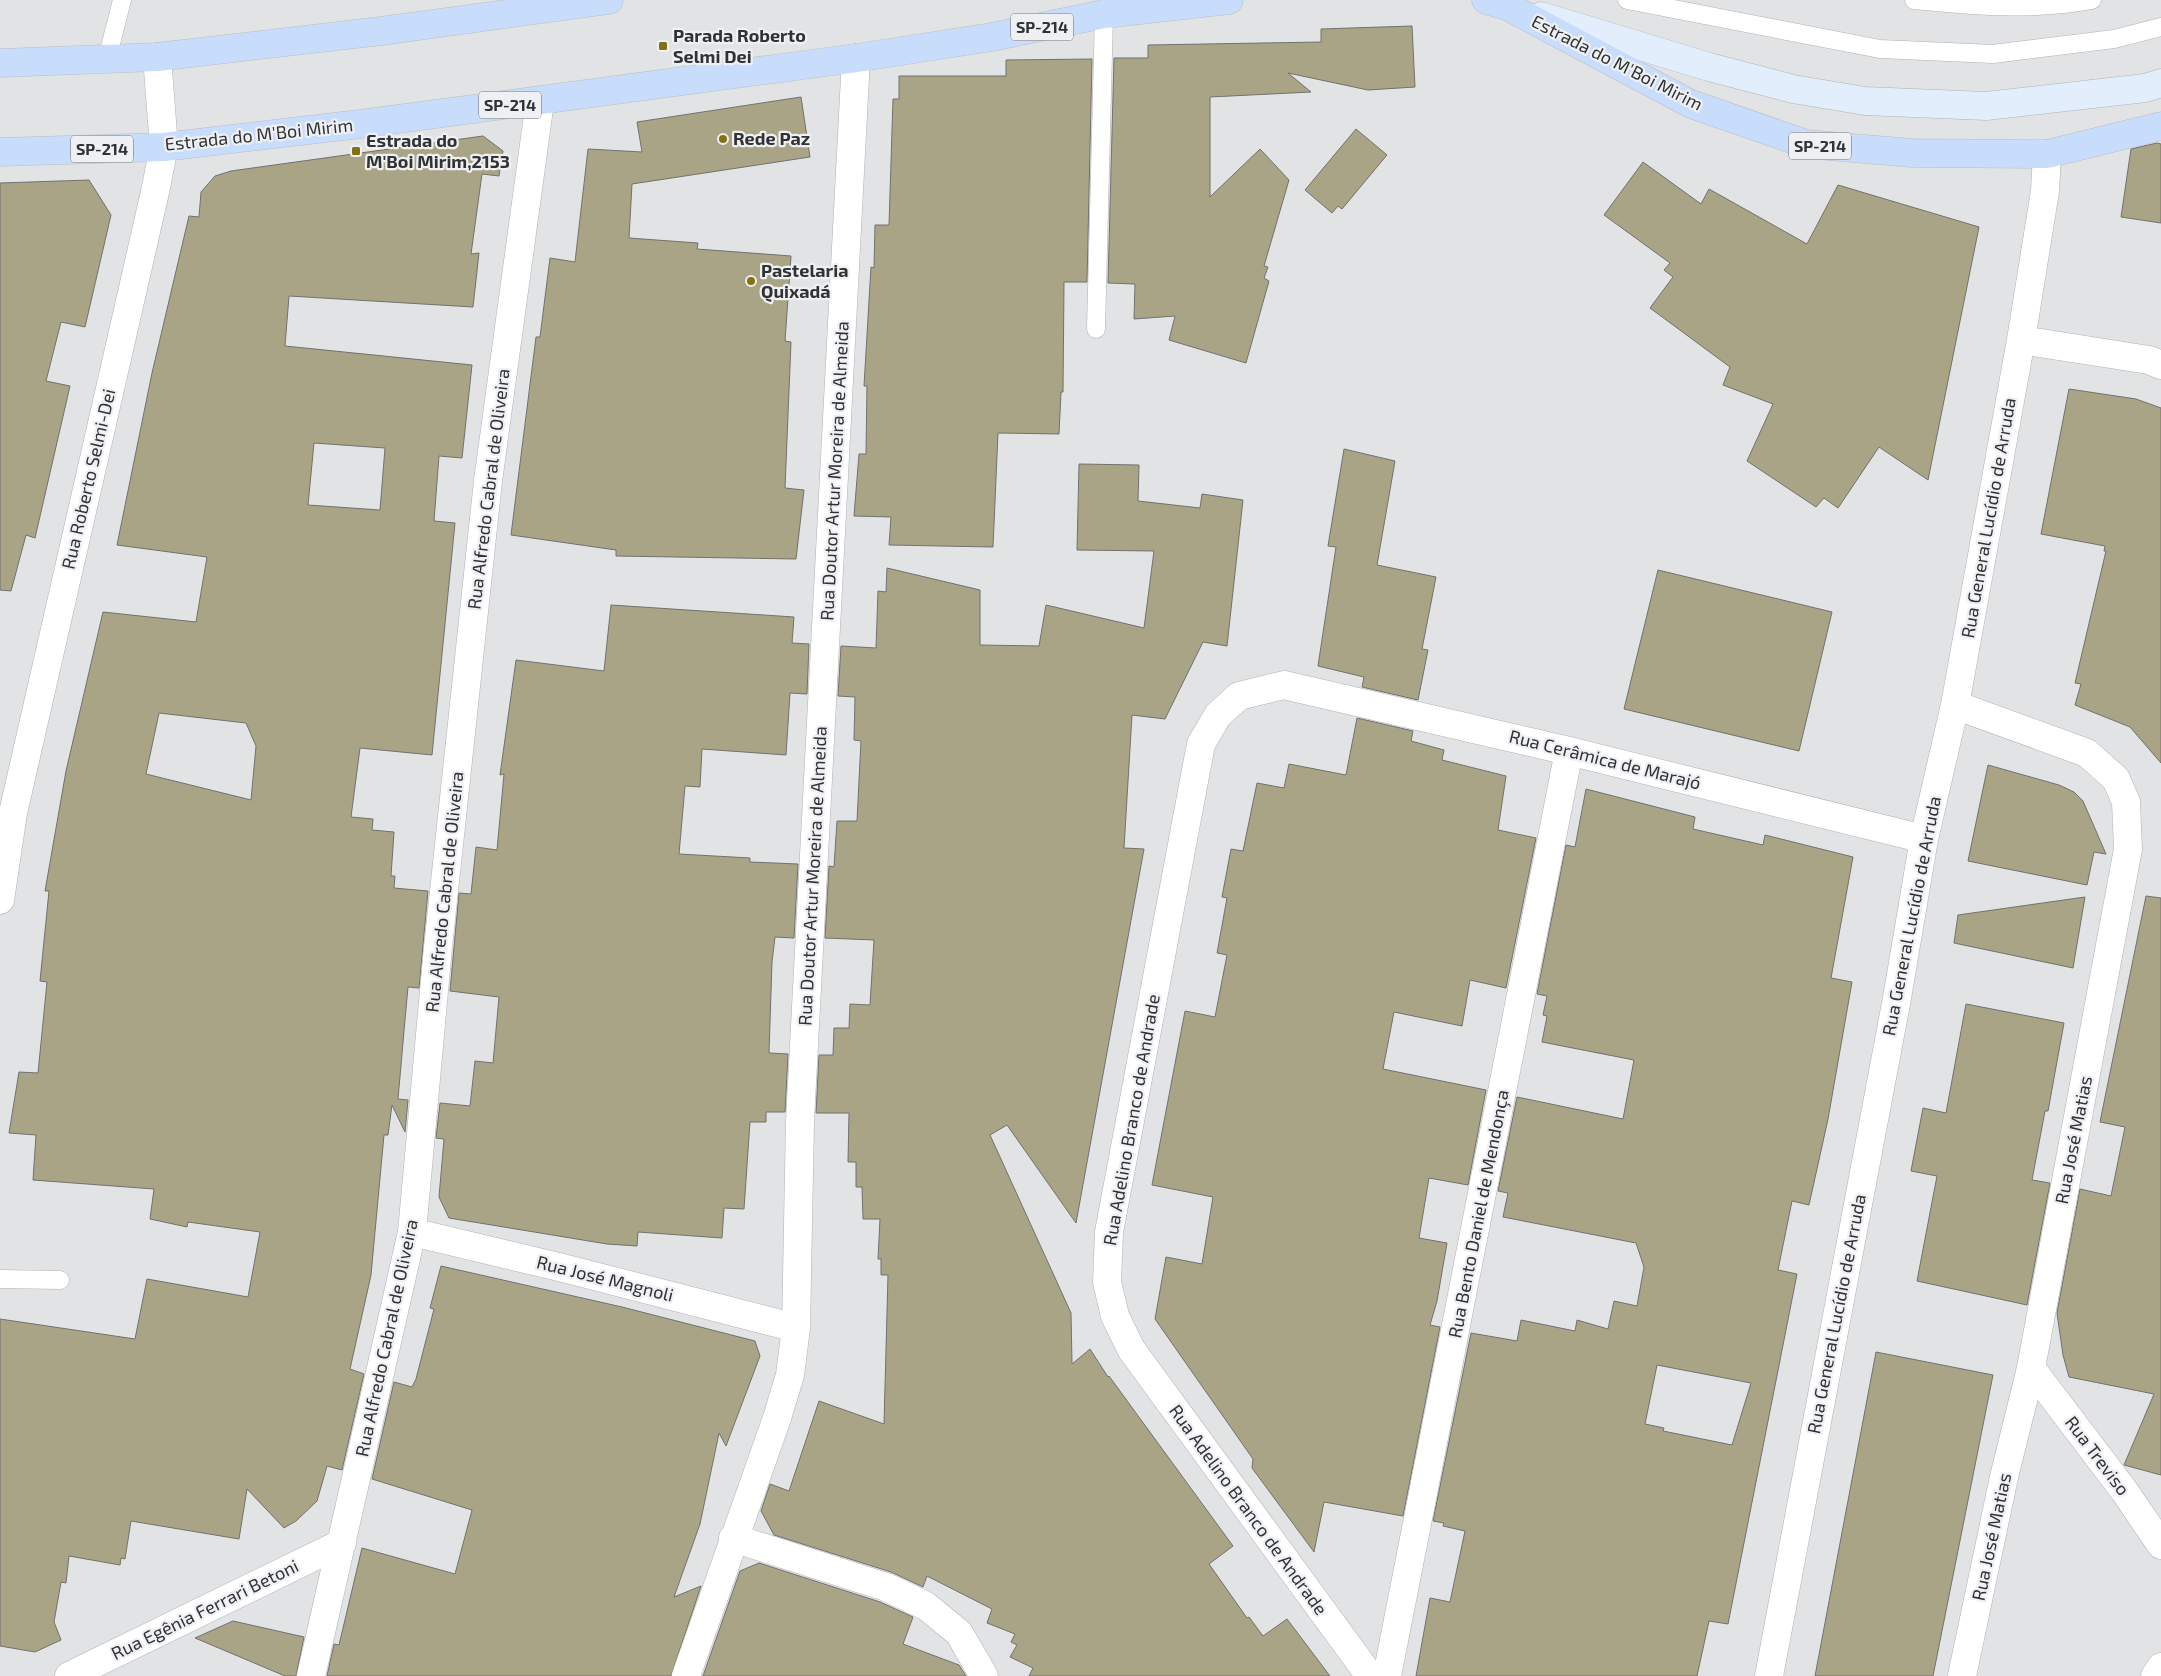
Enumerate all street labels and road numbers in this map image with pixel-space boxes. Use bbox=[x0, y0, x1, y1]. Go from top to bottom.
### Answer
street label: Estrada do M'Boi Mirim bbox=[1528, 9, 1707, 115]
road number: SP-214 bbox=[1011, 14, 1073, 41]
road number: SP-214 bbox=[479, 92, 541, 118]
street label: Estrada do M'Boi Mirim bbox=[164, 113, 354, 155]
road number: SP-214 bbox=[1789, 132, 1851, 160]
road number: SP-214 bbox=[71, 136, 133, 162]
street label: Rua Doutor Artur Moreira de Almeida bbox=[815, 321, 853, 621]
street label: Rua Alfredo Cabral de Oliveira bbox=[462, 367, 514, 610]
street label: Rua Roberto Selmi-Dei bbox=[57, 387, 119, 571]
street label: Rua General Lucídio de Arruda bbox=[1956, 396, 2020, 640]
street label: Rua Cerâmica de Marajó bbox=[1507, 725, 1703, 794]
street label: Rua Doutor Artur Moreira de Almeida bbox=[793, 726, 831, 1026]
street label: Rua Alfredo Cabral de Oliveira bbox=[420, 770, 468, 1014]
street label: Rua General Lucídio de Arruda bbox=[1877, 794, 1945, 1038]
street label: Rua Adelino Branco de Andrade bbox=[1098, 992, 1164, 1247]
street label: Rua José Matias bbox=[2050, 1074, 2096, 1206]
street label: Rua Bento Daniel de Mendonça bbox=[1443, 1088, 1514, 1340]
street label: Rua General Lucídio de Arruda bbox=[1802, 1192, 1870, 1436]
street label: Rua Alfredo Cabral de Oliveira bbox=[350, 1217, 422, 1459]
street label: Rua José Magnoli bbox=[535, 1250, 676, 1306]
street label: Rua Adelino Branco de Andrade bbox=[1165, 1400, 1333, 1619]
street label: Rua Treviso bbox=[2061, 1411, 2135, 1499]
street label: Rua José Matias bbox=[1967, 1471, 2015, 1603]
street label: Rua Egênia Ferrari Betoni bbox=[107, 1554, 302, 1664]

